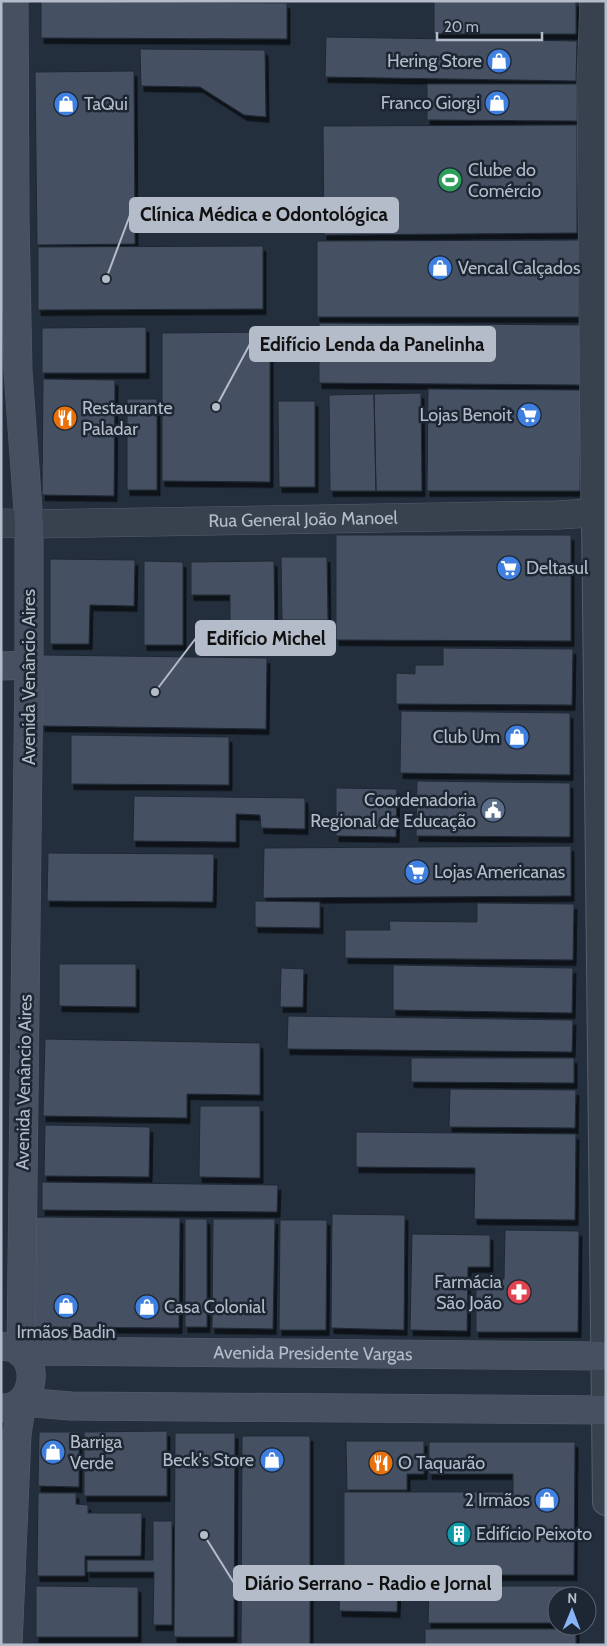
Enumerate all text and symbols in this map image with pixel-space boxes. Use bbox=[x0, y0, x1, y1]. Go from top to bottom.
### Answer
scale bar bbox=[437, 10, 542, 42]
text: 20 m bbox=[444, 18, 479, 36]
shop icon: Hering Store bbox=[486, 48, 512, 74]
place label: Hering Store bbox=[387, 50, 482, 72]
shop icon: Franco Giorgi bbox=[484, 90, 510, 116]
shop icon: TaQui bbox=[53, 91, 79, 117]
place label: Franco Giorgi bbox=[381, 92, 480, 114]
place label: TaQui bbox=[84, 93, 128, 115]
place label: Clube do Comércio bbox=[468, 159, 541, 202]
sports icon: Clube do Comércio bbox=[437, 167, 463, 193]
callout: Clínica Médica e Odontológica bbox=[130, 198, 398, 232]
text: Clínica Médica e Odontológica bbox=[140, 203, 388, 226]
shop icon: Vencal Calçados bbox=[427, 255, 453, 281]
place label: Vencal Calçados bbox=[458, 257, 580, 279]
callout: Edifício Lenda da Panelinha bbox=[250, 327, 495, 361]
text: Edifício Lenda da Panelinha bbox=[259, 333, 485, 356]
place label: Restaurante Paladar bbox=[82, 397, 173, 440]
supermarket icon: Lojas Benoit bbox=[516, 402, 542, 428]
place label: Lojas Benoit bbox=[419, 404, 512, 426]
restaurant icon: Restaurante Paladar bbox=[52, 405, 78, 431]
street label: Rua General João Manoel bbox=[208, 507, 398, 532]
supermarket icon: Deltasul bbox=[496, 555, 522, 581]
place label: Deltasul bbox=[526, 557, 589, 579]
street label: Avenida Venâncio Aires bbox=[18, 589, 40, 765]
callout: Edifício Michel bbox=[196, 621, 335, 655]
text: Edifício Michel bbox=[206, 627, 326, 650]
shop icon: Club Um bbox=[504, 724, 530, 750]
place label: Club Um bbox=[433, 726, 500, 748]
place label: Coordenadoria Regional de Educação bbox=[310, 789, 476, 832]
public building icon: Coordenadoria Regional de Educação bbox=[480, 797, 506, 823]
supermarket icon: Lojas Americanas bbox=[404, 859, 430, 885]
place label: Lojas Americanas bbox=[434, 861, 565, 883]
street label: Avenida Venâncio Aires bbox=[11, 994, 37, 1170]
place label: Farmácia São João bbox=[434, 1271, 502, 1314]
pharmacy icon: Farmácia São João bbox=[506, 1279, 532, 1305]
shop icon: Irmãos Badin bbox=[53, 1293, 79, 1319]
shop icon: Casa Colonial bbox=[134, 1294, 160, 1320]
place label: Casa Colonial bbox=[164, 1296, 266, 1318]
place label: Irmãos Badin bbox=[16, 1321, 116, 1343]
street label: Avenida Presidente Vargas bbox=[213, 1342, 413, 1365]
place label: Barriga Verde bbox=[70, 1431, 123, 1474]
shop icon: Barriga Verde bbox=[40, 1439, 66, 1465]
shop icon: Beck's Store bbox=[259, 1447, 285, 1473]
place label: Beck's Store bbox=[163, 1449, 254, 1471]
restaurant icon: O Taquarão bbox=[368, 1450, 394, 1476]
place label: O Taquarão bbox=[398, 1452, 485, 1474]
shop icon: 2 Irmãos bbox=[534, 1487, 560, 1513]
place label: 2 Irmãos bbox=[465, 1489, 530, 1511]
building icon: Edifício Peixoto bbox=[446, 1521, 472, 1547]
place label: Edifício Peixoto bbox=[476, 1523, 592, 1545]
callout: Diário Serrano - Radio e Jornal bbox=[234, 1566, 501, 1600]
text: Diário Serrano - Radio e Jornal bbox=[245, 1572, 491, 1595]
north arrow bbox=[547, 1586, 597, 1636]
text: N bbox=[567, 1589, 577, 1607]

